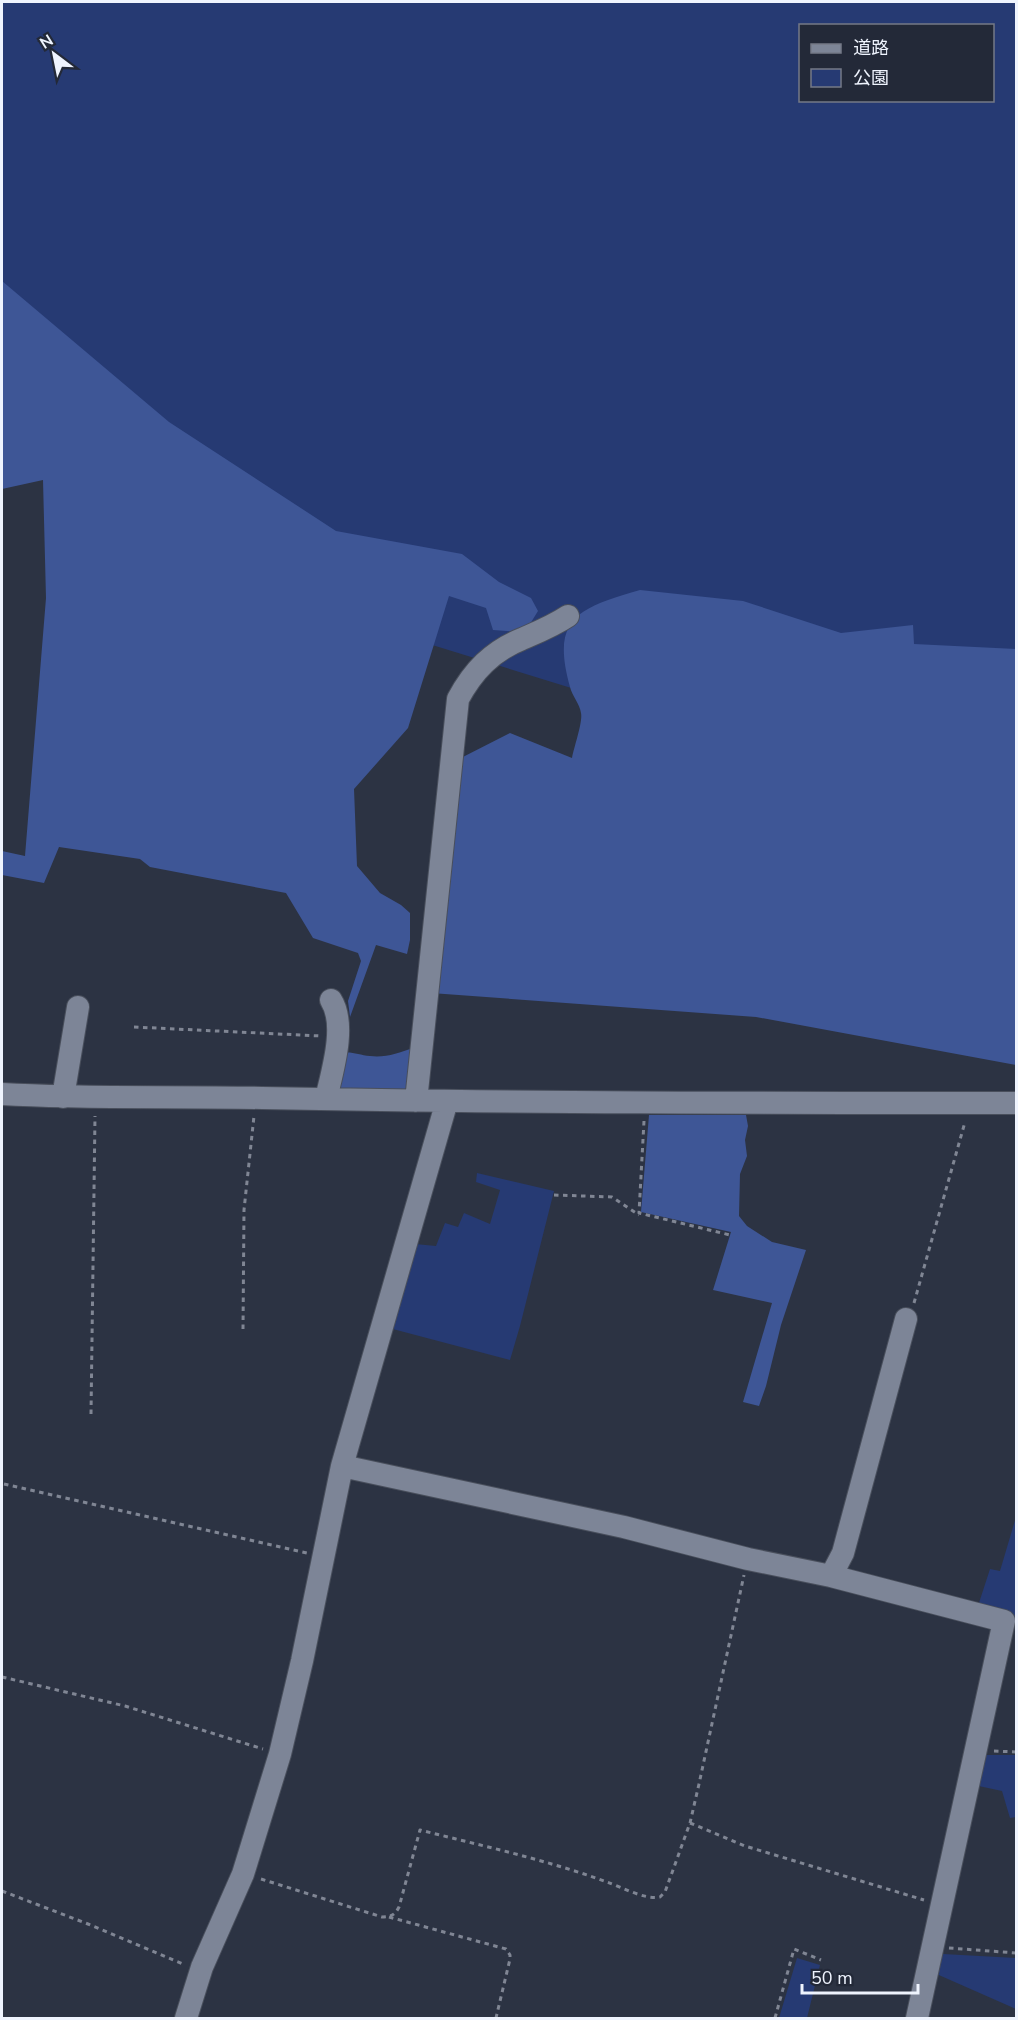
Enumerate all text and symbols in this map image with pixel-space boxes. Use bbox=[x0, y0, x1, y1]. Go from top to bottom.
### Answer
north arrow bbox=[24, 24, 84, 84]
legend bbox=[799, 24, 994, 102]
text: N bbox=[36, 30, 57, 55]
text: 道路 bbox=[853, 36, 889, 60]
text: 公園 bbox=[853, 66, 889, 90]
scale bar bbox=[802, 1957, 918, 1995]
text: 50 m bbox=[811, 1966, 853, 1990]

